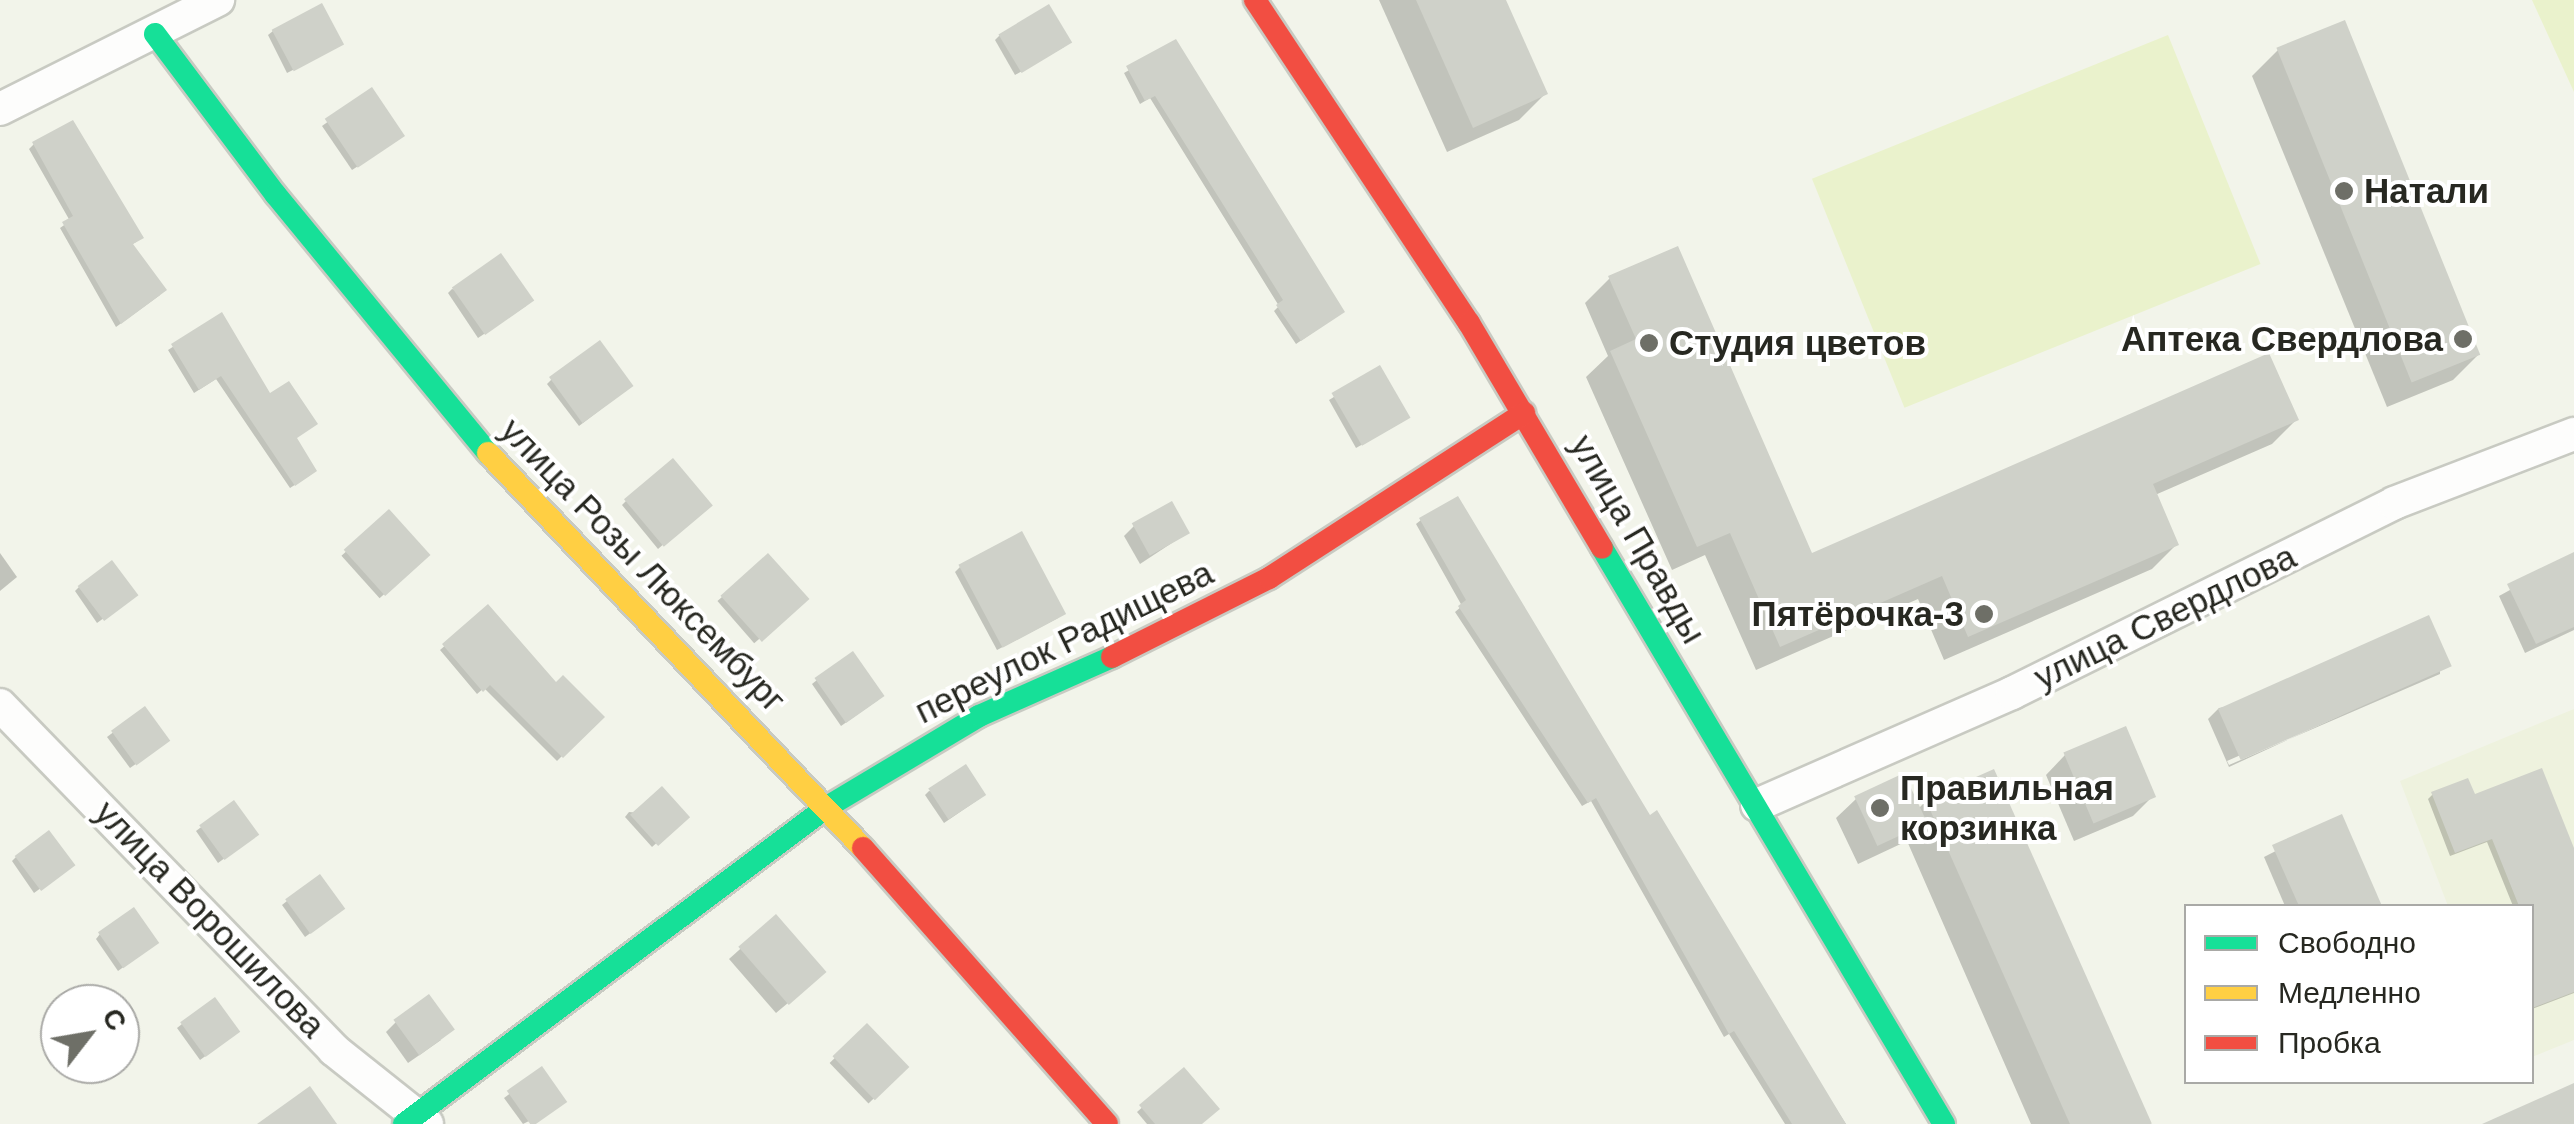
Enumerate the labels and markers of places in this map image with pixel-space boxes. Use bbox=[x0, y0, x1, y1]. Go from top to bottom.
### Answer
place label: Натали bbox=[2364, 170, 2489, 212]
marker: Натали bbox=[2333, 180, 2355, 202]
place label: Аптека Свердлова bbox=[2121, 318, 2443, 360]
place label: Студия цветов bbox=[1669, 322, 1926, 364]
marker: Аптека Свердлова bbox=[2452, 328, 2474, 350]
marker: Студия цветов bbox=[1638, 332, 1660, 354]
place label: Пятёрочка-3 bbox=[1752, 593, 1964, 635]
marker: Пятёрочка-3 bbox=[1973, 603, 1995, 625]
place label: Правильная корзинка bbox=[1900, 767, 2114, 849]
marker: Правильная корзинка bbox=[1869, 797, 1891, 819]

